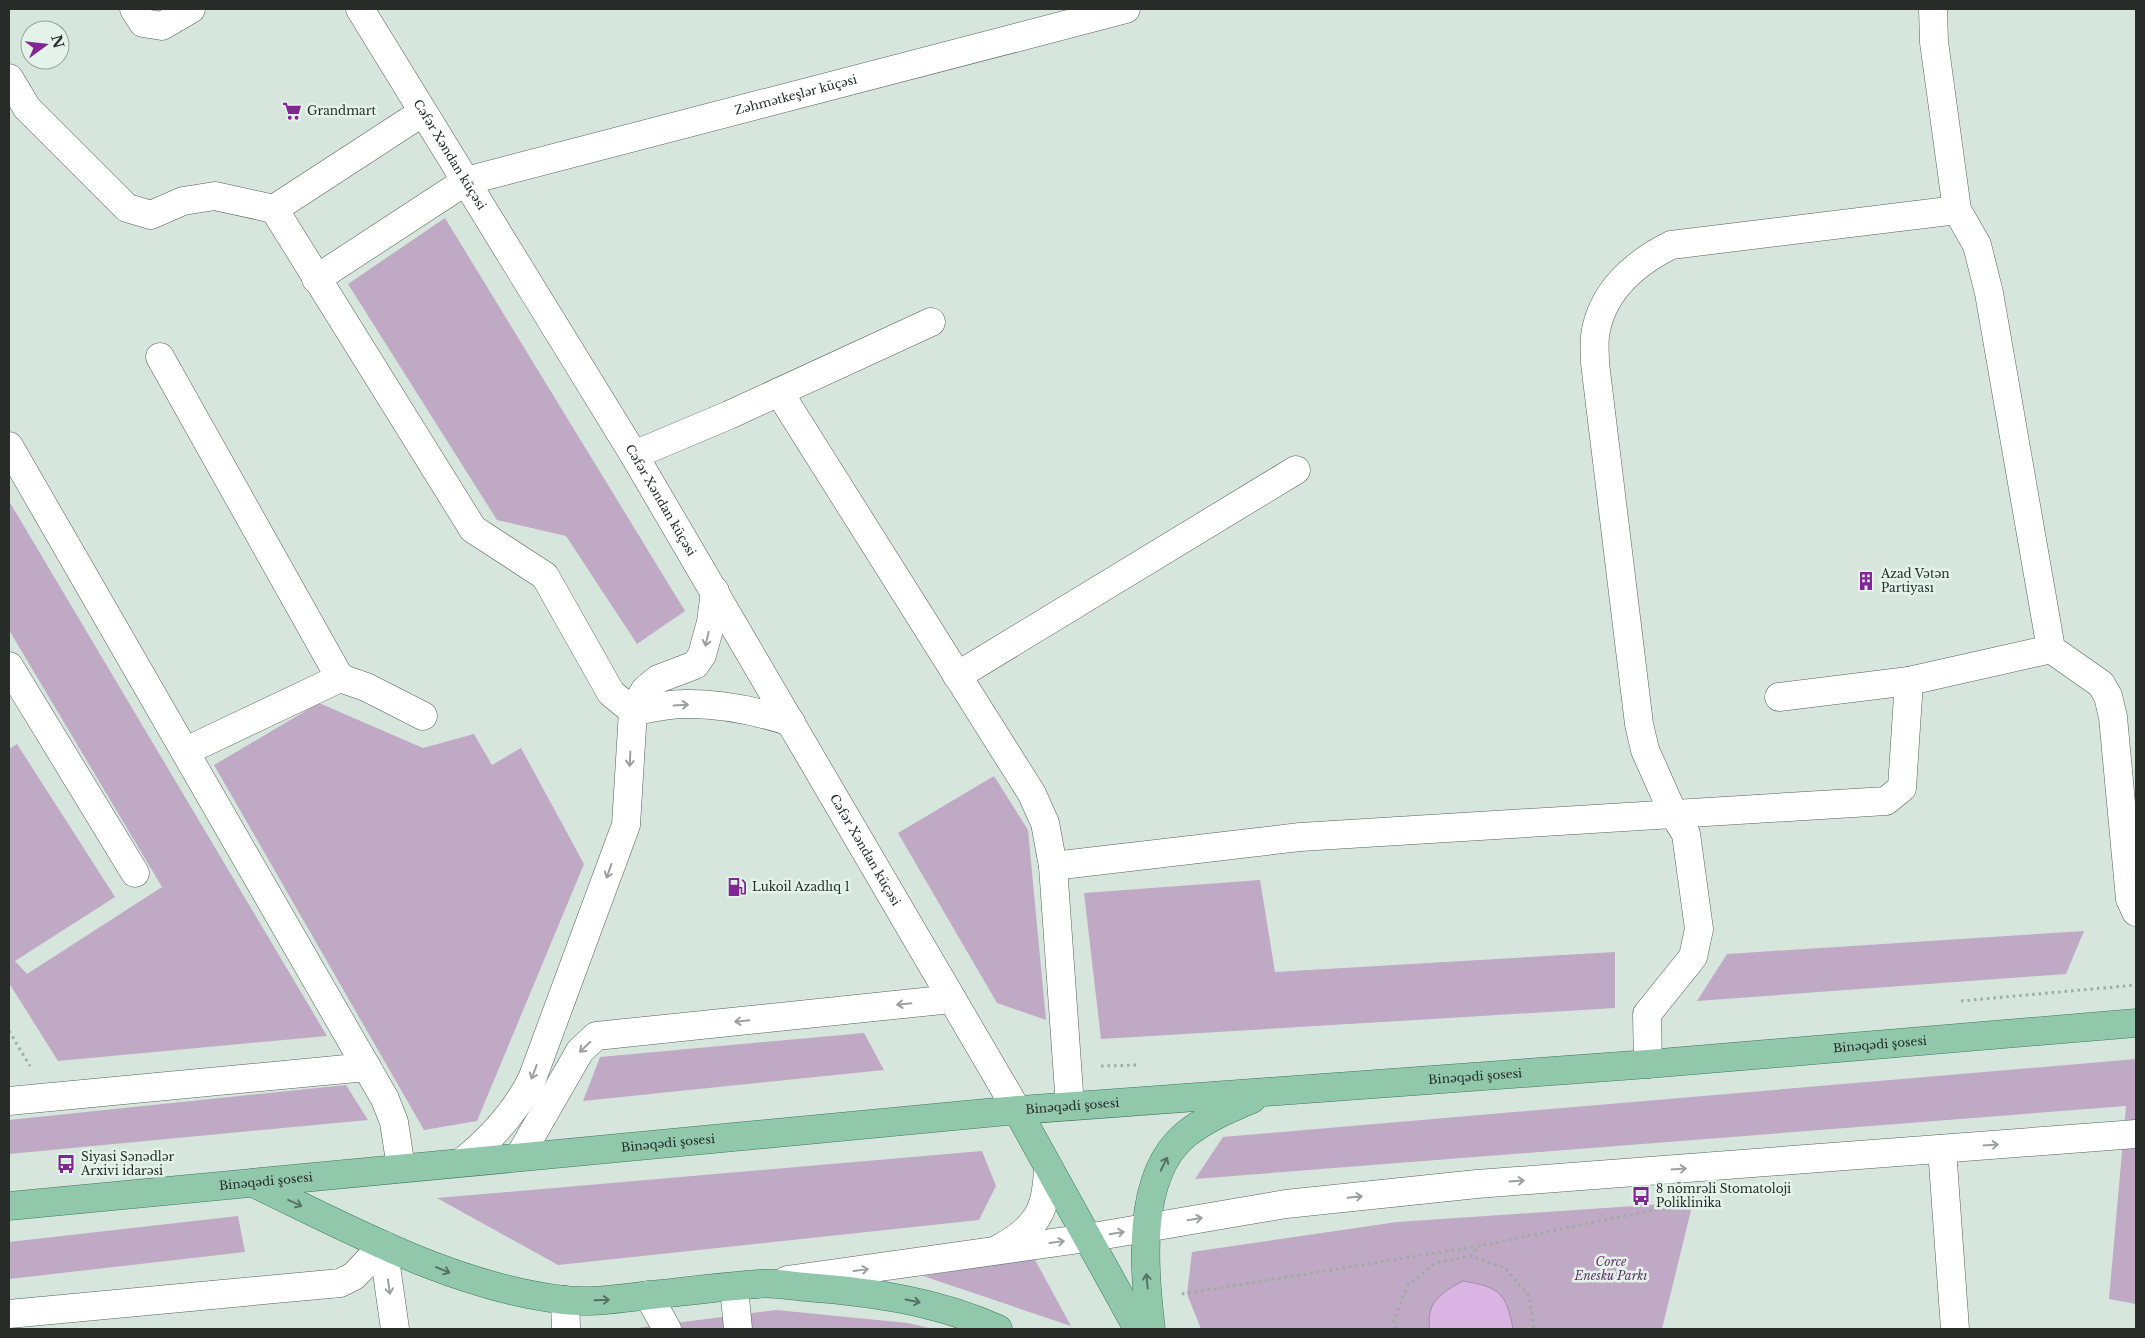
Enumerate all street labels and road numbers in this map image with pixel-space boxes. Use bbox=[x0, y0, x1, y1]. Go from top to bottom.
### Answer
street label: Zəhmətkeşlər küçəsi bbox=[733, 71, 859, 118]
street label: Cəfər Xəndan küçəsi bbox=[410, 96, 490, 212]
street label: Cəfər Xəndan küçəsi bbox=[622, 442, 699, 559]
street label: Cəfər Xəndan küçəsi bbox=[827, 791, 904, 908]
street label: Binəqədi şosesi bbox=[1832, 1033, 1927, 1055]
street label: Binəqədi şosesi bbox=[1428, 1065, 1523, 1087]
street label: Binəqədi şosesi bbox=[1025, 1095, 1120, 1117]
street label: Binəqədi şosesi bbox=[620, 1131, 716, 1155]
street label: Binəqədi şosesi bbox=[218, 1169, 313, 1193]

